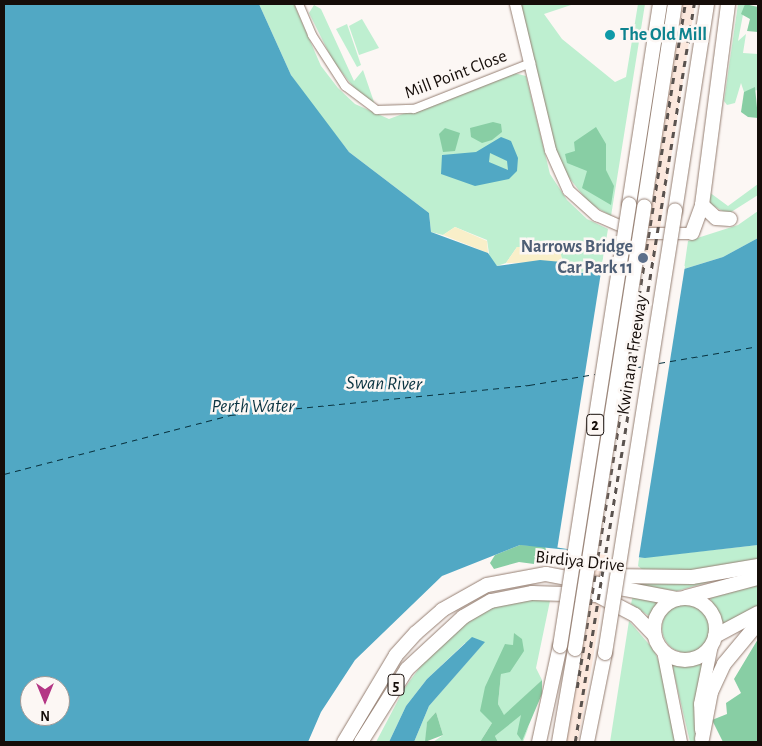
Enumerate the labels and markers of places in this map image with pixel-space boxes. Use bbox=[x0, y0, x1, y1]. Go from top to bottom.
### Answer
place label: The Old Mill bbox=[620, 24, 707, 46]
marker: The Old Mill bbox=[604, 29, 616, 41]
place label: Narrows Bridge Car Park 11 bbox=[521, 237, 633, 280]
marker: Narrows Bridge Car Park 11 bbox=[637, 252, 649, 264]

